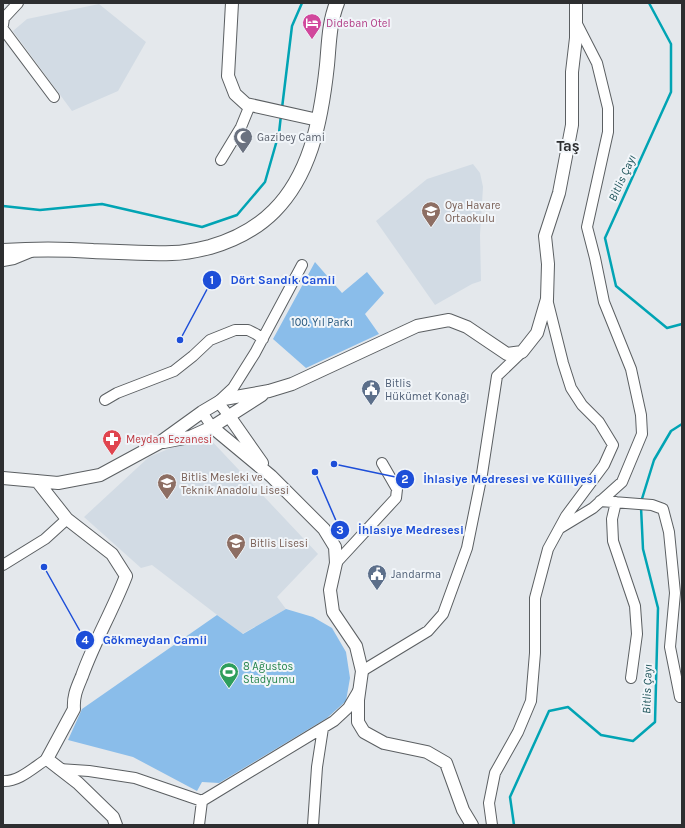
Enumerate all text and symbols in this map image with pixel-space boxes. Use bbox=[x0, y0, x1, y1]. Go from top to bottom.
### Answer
hotel icon: Dideban Otel bbox=[301, 12, 323, 40]
place label: Dideban Otel bbox=[326, 17, 391, 30]
mosque icon: Gazibey Cami bbox=[232, 126, 254, 154]
place label: Gazibey Cami bbox=[257, 131, 325, 144]
district label: Taş bbox=[556, 137, 580, 155]
water label: Bitlis Çayı bbox=[605, 153, 639, 203]
place label: Oya Havare Ortaokulu bbox=[445, 199, 501, 225]
school or university icon: Oya Havare Ortaokulu bbox=[420, 200, 442, 228]
callout: Dört Sandık Camii bbox=[202, 268, 343, 292]
text: 1 bbox=[210, 273, 214, 287]
text: Dört Sandık Camii bbox=[231, 273, 335, 287]
park label: 100. Yıl Parkı bbox=[291, 316, 353, 329]
place label: Bitlis Hükümet Konağı bbox=[385, 377, 469, 403]
public building icon: Bitlis Hükümet Konağı bbox=[360, 378, 382, 406]
pharmacy icon: Meydan Eczanesi bbox=[101, 428, 123, 456]
place label: Meydan Eczanesi bbox=[126, 433, 212, 446]
callout: İhlasiye Medresesi ve Külliyesi bbox=[395, 467, 605, 491]
place label: Bitlis Mesleki ve Teknik Anadolu Lisesi bbox=[181, 471, 289, 497]
school or university icon: Bitlis Mesleki ve Teknik Anadolu Lisesi bbox=[156, 472, 178, 500]
text: 2 bbox=[401, 472, 409, 486]
text: İhlasiye Medresesi ve Külliyesi bbox=[423, 472, 597, 486]
callout: İhlasiye Medresesi bbox=[330, 518, 472, 542]
text: 3 bbox=[336, 523, 344, 537]
text: İhlasiye Medresesi bbox=[358, 523, 464, 537]
school or university icon: Bitlis Lisesi bbox=[225, 532, 247, 560]
place label: Bitlis Lisesi bbox=[250, 537, 308, 550]
public building icon: Jandarma bbox=[366, 563, 388, 591]
place label: Jandarma bbox=[391, 568, 441, 581]
callout: Gökmeydan Camii bbox=[75, 628, 216, 652]
text: 4 bbox=[81, 633, 89, 647]
text: Gökmeydan Camii bbox=[103, 633, 207, 647]
place label: 8 Ağustos Stadyumu bbox=[243, 660, 295, 686]
sports icon: 8 Ağustos Stadyumu bbox=[218, 661, 240, 689]
water label: Bitlis Çayı bbox=[639, 664, 655, 714]

